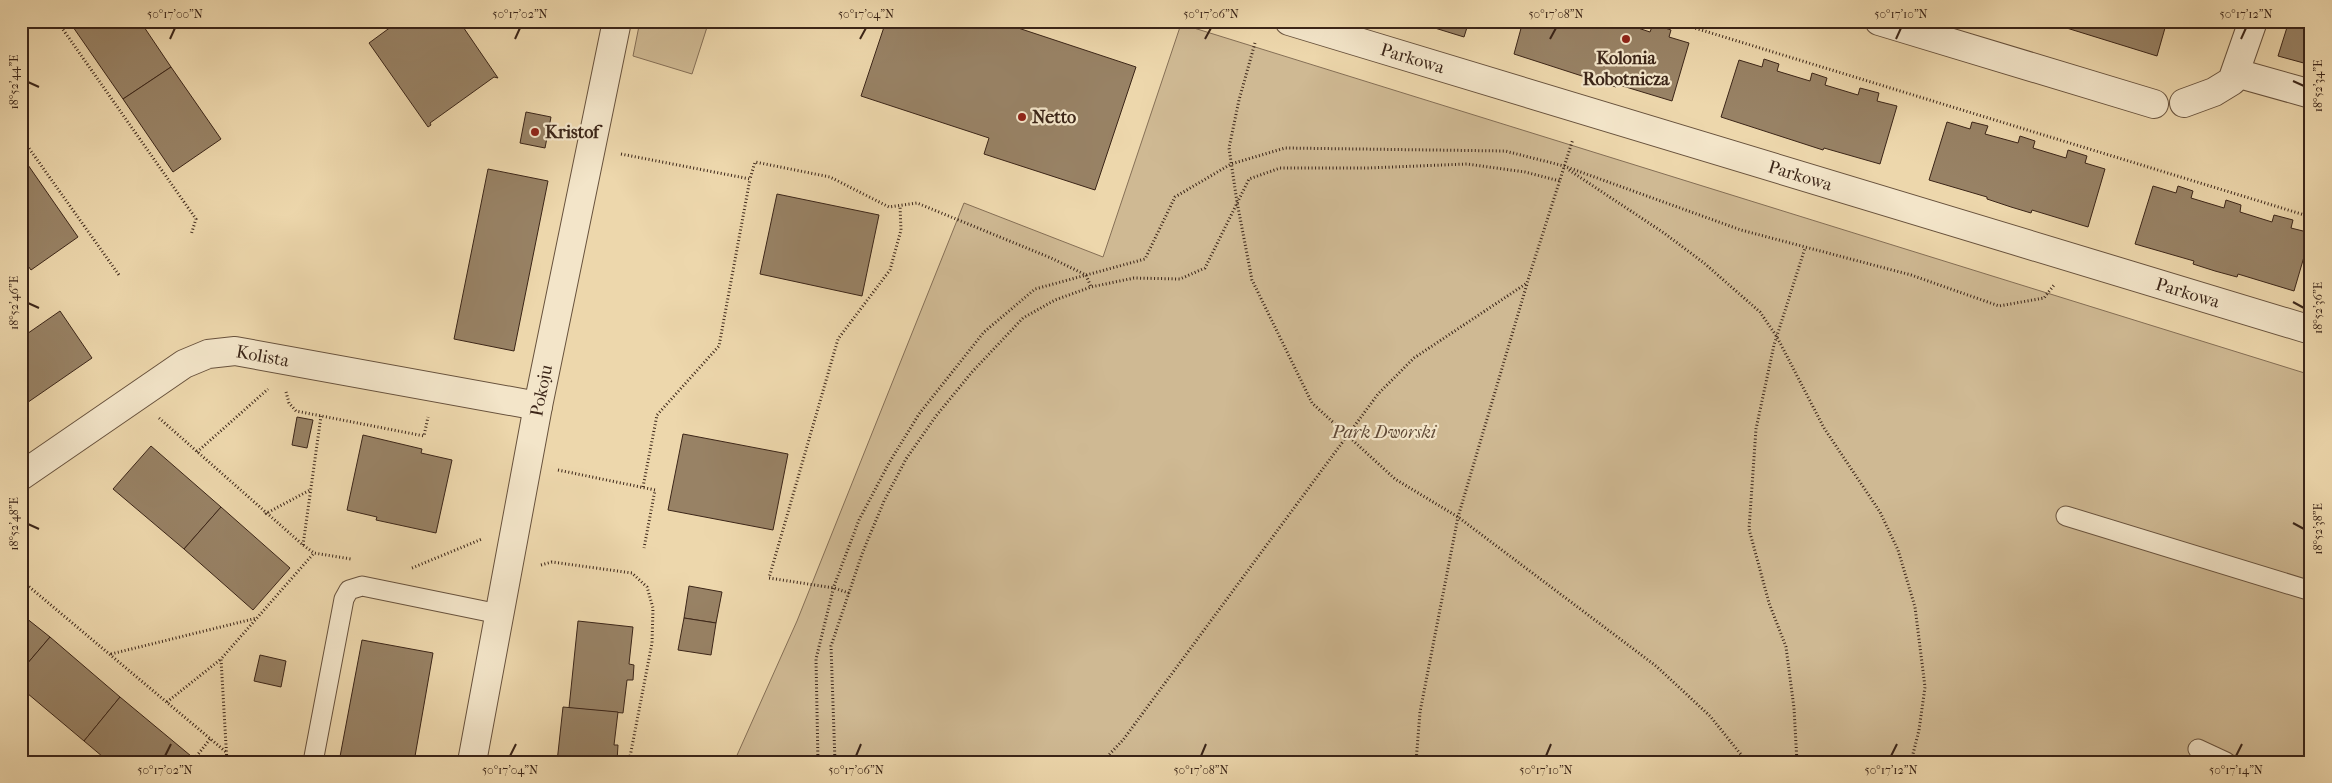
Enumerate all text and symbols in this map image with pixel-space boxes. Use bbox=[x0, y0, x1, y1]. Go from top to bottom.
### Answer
text: 50°17'00"N bbox=[147, 7, 203, 21]
text: 50°17'02"N bbox=[492, 7, 548, 21]
text: 50°17'04"N bbox=[838, 7, 894, 21]
text: 50°17'06"N bbox=[1183, 7, 1239, 21]
text: 50°17'08"N bbox=[1528, 7, 1584, 21]
text: 50°17'10"N bbox=[1874, 7, 1928, 21]
text: 50°17'12"N bbox=[2219, 7, 2273, 21]
marker: Kolonia Robotnicza bbox=[1620, 33, 1632, 45]
street label: Parkowa bbox=[1378, 39, 1448, 78]
place label: Kolonia Robotnicza bbox=[1583, 48, 1670, 90]
text: 18°52'44"E bbox=[7, 55, 21, 109]
text: 18°52'34"E bbox=[2311, 60, 2325, 112]
place label: Netto bbox=[1032, 107, 1076, 128]
marker: Netto bbox=[1016, 111, 1028, 123]
place label: Kristof bbox=[545, 122, 603, 143]
marker: Kristof bbox=[529, 126, 541, 138]
street label: Parkowa bbox=[1766, 156, 1835, 195]
street label: Parkowa bbox=[2153, 273, 2223, 313]
text: 18°52'46"E bbox=[7, 276, 21, 330]
text: 18°52'36"E bbox=[2311, 282, 2325, 334]
street label: Kolista bbox=[234, 341, 291, 371]
street label: Pokoju bbox=[526, 363, 557, 418]
park label: Park Dworski bbox=[1331, 422, 1438, 443]
text: 18°52'48"E bbox=[7, 497, 21, 551]
text: 18°52'38"E bbox=[2311, 503, 2325, 555]
text: 50°17'02"N bbox=[137, 763, 193, 777]
text: 50°17'04"N bbox=[482, 763, 538, 777]
text: 50°17'06"N bbox=[828, 763, 884, 777]
text: 50°17'08"N bbox=[1173, 763, 1229, 777]
text: 50°17'10"N bbox=[1519, 763, 1573, 777]
text: 50°17'12"N bbox=[1864, 763, 1918, 777]
text: 50°17'14"N bbox=[2209, 763, 2263, 777]

